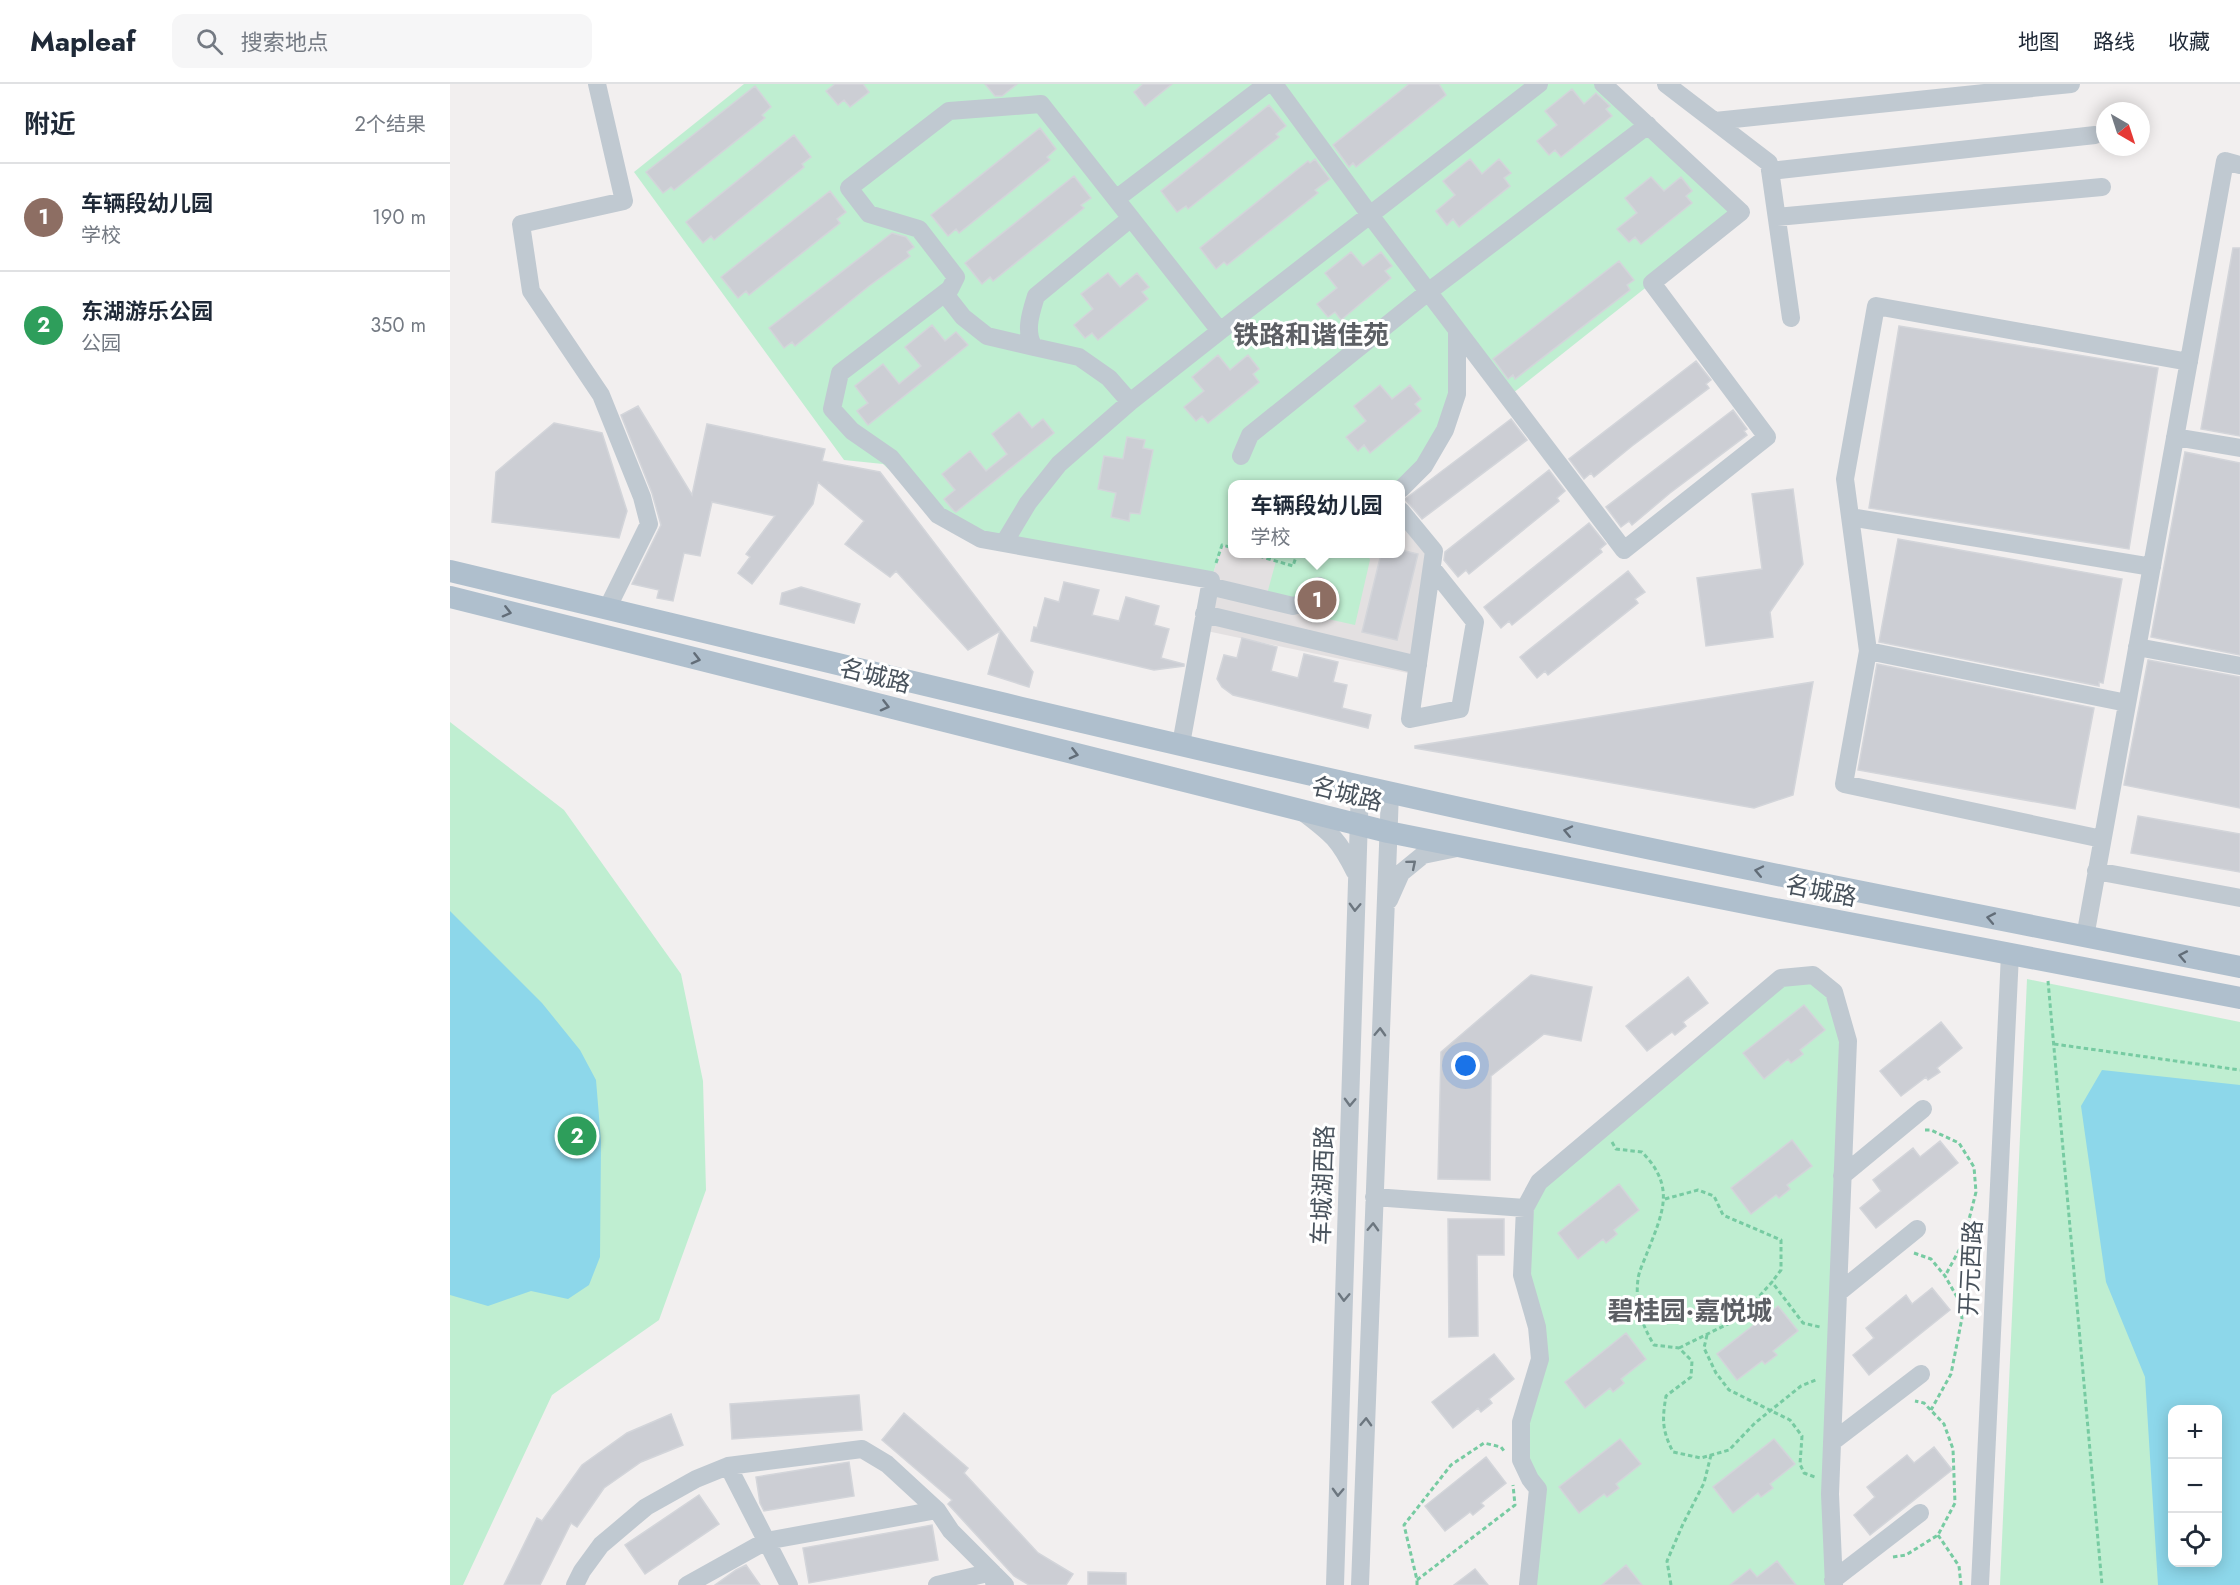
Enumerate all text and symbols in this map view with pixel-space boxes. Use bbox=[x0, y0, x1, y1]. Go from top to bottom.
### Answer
search box bbox=[172, 14, 592, 68]
text: Mapleaf bbox=[30, 21, 136, 62]
icon: search bbox=[193, 25, 226, 58]
text: 搜索地点 bbox=[241, 26, 329, 58]
text: 地图 bbox=[2018, 27, 2060, 57]
text: 路线 bbox=[2093, 27, 2135, 57]
text: 收藏 bbox=[2168, 27, 2210, 57]
north arrow bbox=[2096, 102, 2150, 156]
text: 附近 bbox=[24, 105, 76, 143]
text: 2个结果 bbox=[355, 110, 426, 139]
text: 车辆段幼儿园 bbox=[81, 187, 213, 219]
text: 1 bbox=[38, 203, 49, 232]
text: 190 m bbox=[372, 203, 426, 232]
text: 学校 bbox=[81, 221, 121, 250]
text: 东湖游乐公园 bbox=[81, 295, 213, 327]
text: 2 bbox=[37, 311, 50, 340]
text: 350 m bbox=[370, 311, 426, 340]
district label: 铁路和谐佳苑 bbox=[1233, 316, 1389, 354]
text: 公园 bbox=[81, 329, 121, 358]
popup bbox=[1228, 480, 1405, 558]
text: 车辆段幼儿园 bbox=[1250, 489, 1383, 521]
text: 学校 bbox=[1250, 523, 1290, 552]
pin: 1 bbox=[1298, 578, 1336, 622]
one-way arrow bbox=[502, 604, 512, 617]
street label: 名城路 bbox=[836, 650, 914, 701]
one-way arrow bbox=[691, 651, 701, 664]
one-way arrow bbox=[880, 699, 890, 712]
one-way arrow bbox=[1069, 746, 1079, 759]
street label: 名城路 bbox=[1308, 768, 1386, 819]
one-way arrow bbox=[1563, 825, 1573, 838]
one-way arrow bbox=[1405, 861, 1416, 872]
one-way arrow bbox=[1754, 865, 1764, 878]
street label: 名城路 bbox=[1782, 866, 1860, 915]
one-way arrow bbox=[1349, 903, 1362, 912]
one-way arrow bbox=[1987, 912, 1997, 925]
one-way arrow bbox=[2178, 950, 2188, 963]
one-way arrow bbox=[1374, 1027, 1387, 1036]
your location bbox=[1451, 1051, 1480, 1080]
one-way arrow bbox=[1343, 1098, 1356, 1107]
pin: 2 bbox=[558, 1114, 596, 1158]
street label: 车城湖西路 bbox=[1303, 1124, 1342, 1246]
street label: 开元西路 bbox=[1951, 1219, 1990, 1317]
one-way arrow bbox=[1367, 1222, 1379, 1231]
district label: 碧桂园·嘉悦城 bbox=[1608, 1292, 1772, 1330]
one-way arrow bbox=[1338, 1293, 1350, 1302]
map controls bbox=[2168, 1405, 2222, 1567]
button: + bbox=[2168, 1405, 2222, 1459]
one-way arrow bbox=[1360, 1417, 1372, 1426]
button: − bbox=[2168, 1459, 2222, 1513]
one-way arrow bbox=[1332, 1488, 1345, 1497]
button: locate bbox=[2168, 1513, 2222, 1567]

